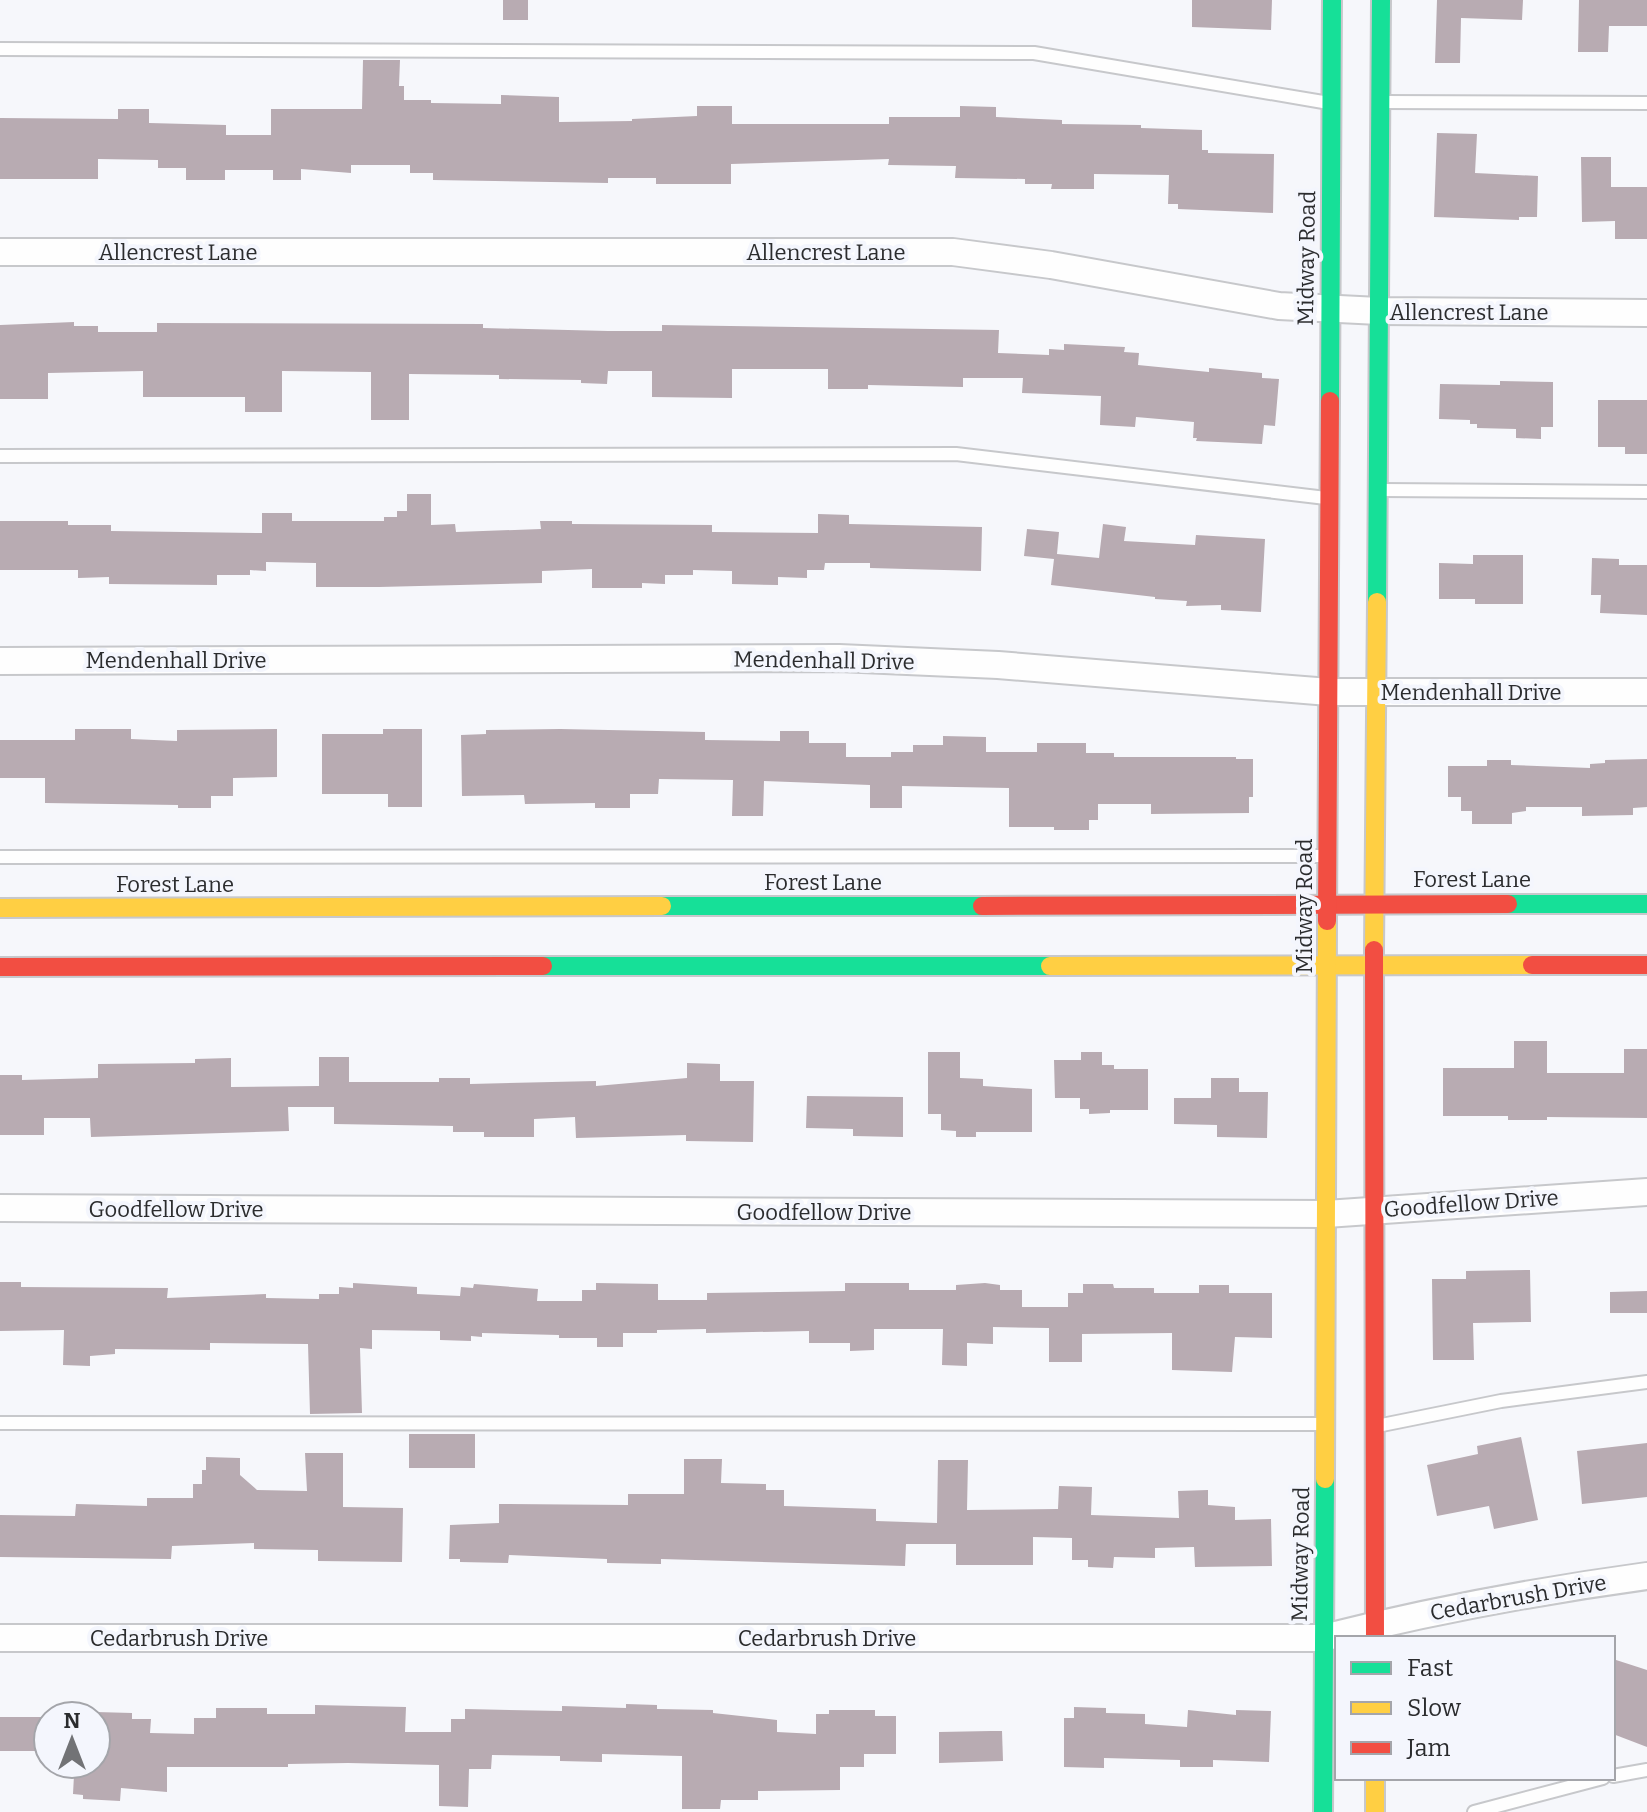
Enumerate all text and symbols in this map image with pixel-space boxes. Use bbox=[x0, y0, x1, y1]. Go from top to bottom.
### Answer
street label: Midway Road bbox=[1292, 190, 1321, 326]
street label: Allencrest Lane bbox=[99, 239, 257, 266]
street label: Allencrest Lane bbox=[747, 239, 905, 266]
street label: Allencrest Lane bbox=[1390, 299, 1548, 326]
street label: Mendenhall Drive bbox=[733, 645, 915, 676]
street label: Mendenhall Drive bbox=[85, 647, 267, 674]
street label: Mendenhall Drive bbox=[1380, 679, 1562, 706]
street label: Midway Road bbox=[1291, 838, 1318, 974]
street label: Forest Lane bbox=[1413, 866, 1531, 893]
street label: Forest Lane bbox=[764, 869, 882, 896]
street label: Forest Lane bbox=[116, 871, 234, 898]
street label: Goodfellow Drive bbox=[1383, 1184, 1559, 1223]
street label: Goodfellow Drive bbox=[88, 1196, 264, 1223]
street label: Goodfellow Drive bbox=[736, 1199, 912, 1226]
street label: Midway Road bbox=[1286, 1486, 1315, 1622]
street label: Cedarbrush Drive bbox=[1428, 1569, 1608, 1626]
street label: Cedarbrush Drive bbox=[90, 1625, 268, 1652]
street label: Cedarbrush Drive bbox=[738, 1625, 916, 1652]
legend bbox=[1335, 1636, 1615, 1780]
text: Fast bbox=[1407, 1654, 1453, 1682]
text: Slow bbox=[1407, 1694, 1462, 1722]
north arrow bbox=[32, 1700, 112, 1780]
text: N bbox=[64, 1707, 81, 1734]
text: Jam bbox=[1406, 1734, 1451, 1762]

